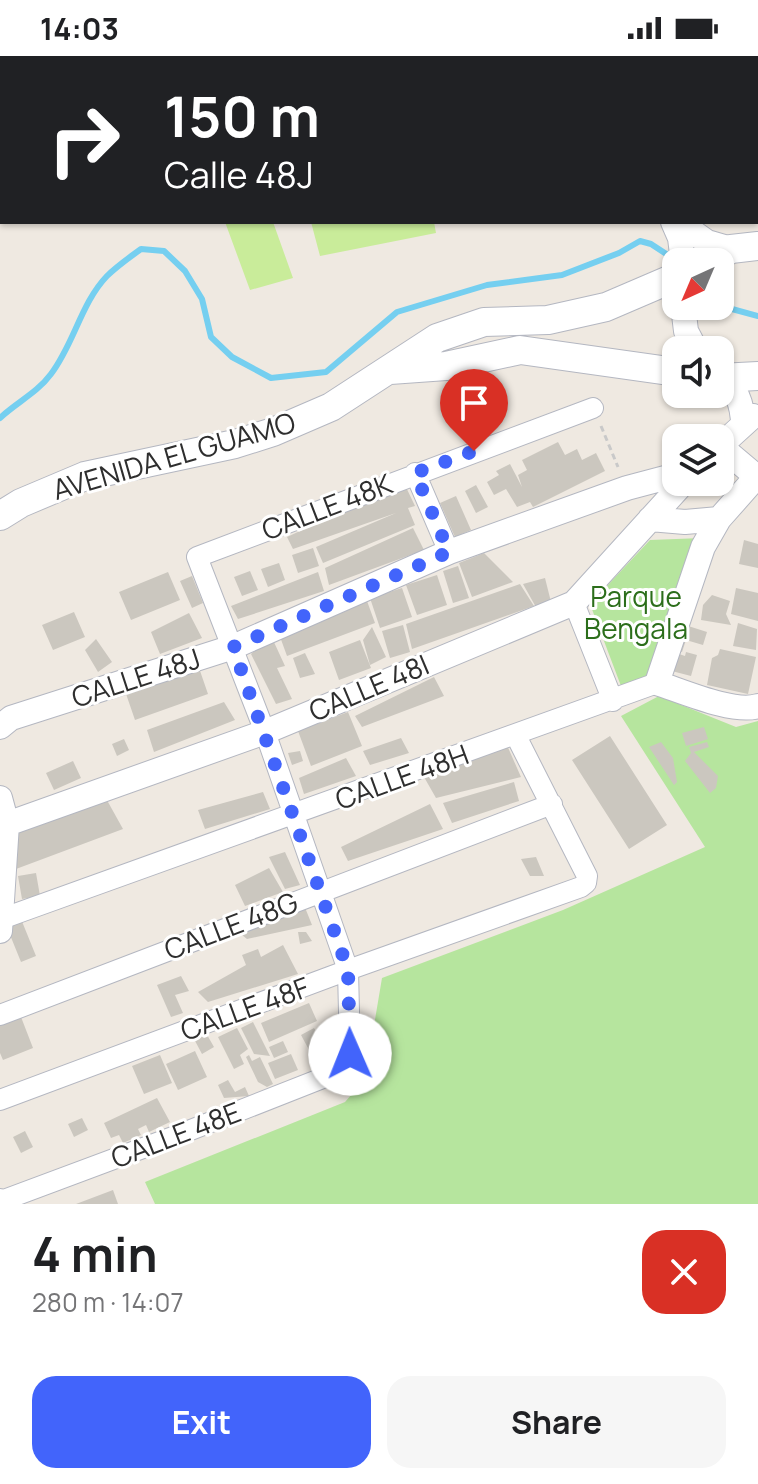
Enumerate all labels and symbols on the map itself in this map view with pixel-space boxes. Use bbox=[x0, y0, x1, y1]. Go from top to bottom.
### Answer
north arrow bbox=[662, 248, 734, 320]
pin bbox=[440, 369, 508, 451]
street label: AVENIDA EL GUAMO bbox=[48, 402, 299, 508]
street label: CALLE 48K bbox=[256, 464, 398, 548]
park label: Parque Bengala bbox=[584, 577, 688, 647]
street label: CALLE 48J bbox=[67, 638, 205, 716]
street label: CALLE 48I bbox=[303, 645, 434, 729]
street label: CALLE 48H bbox=[330, 734, 474, 818]
street label: CALLE 48G bbox=[159, 882, 303, 968]
street label: CALLE 48F bbox=[175, 967, 314, 1049]
position arrow bbox=[308, 1012, 392, 1096]
street label: CALLE 48E bbox=[105, 1092, 246, 1176]

